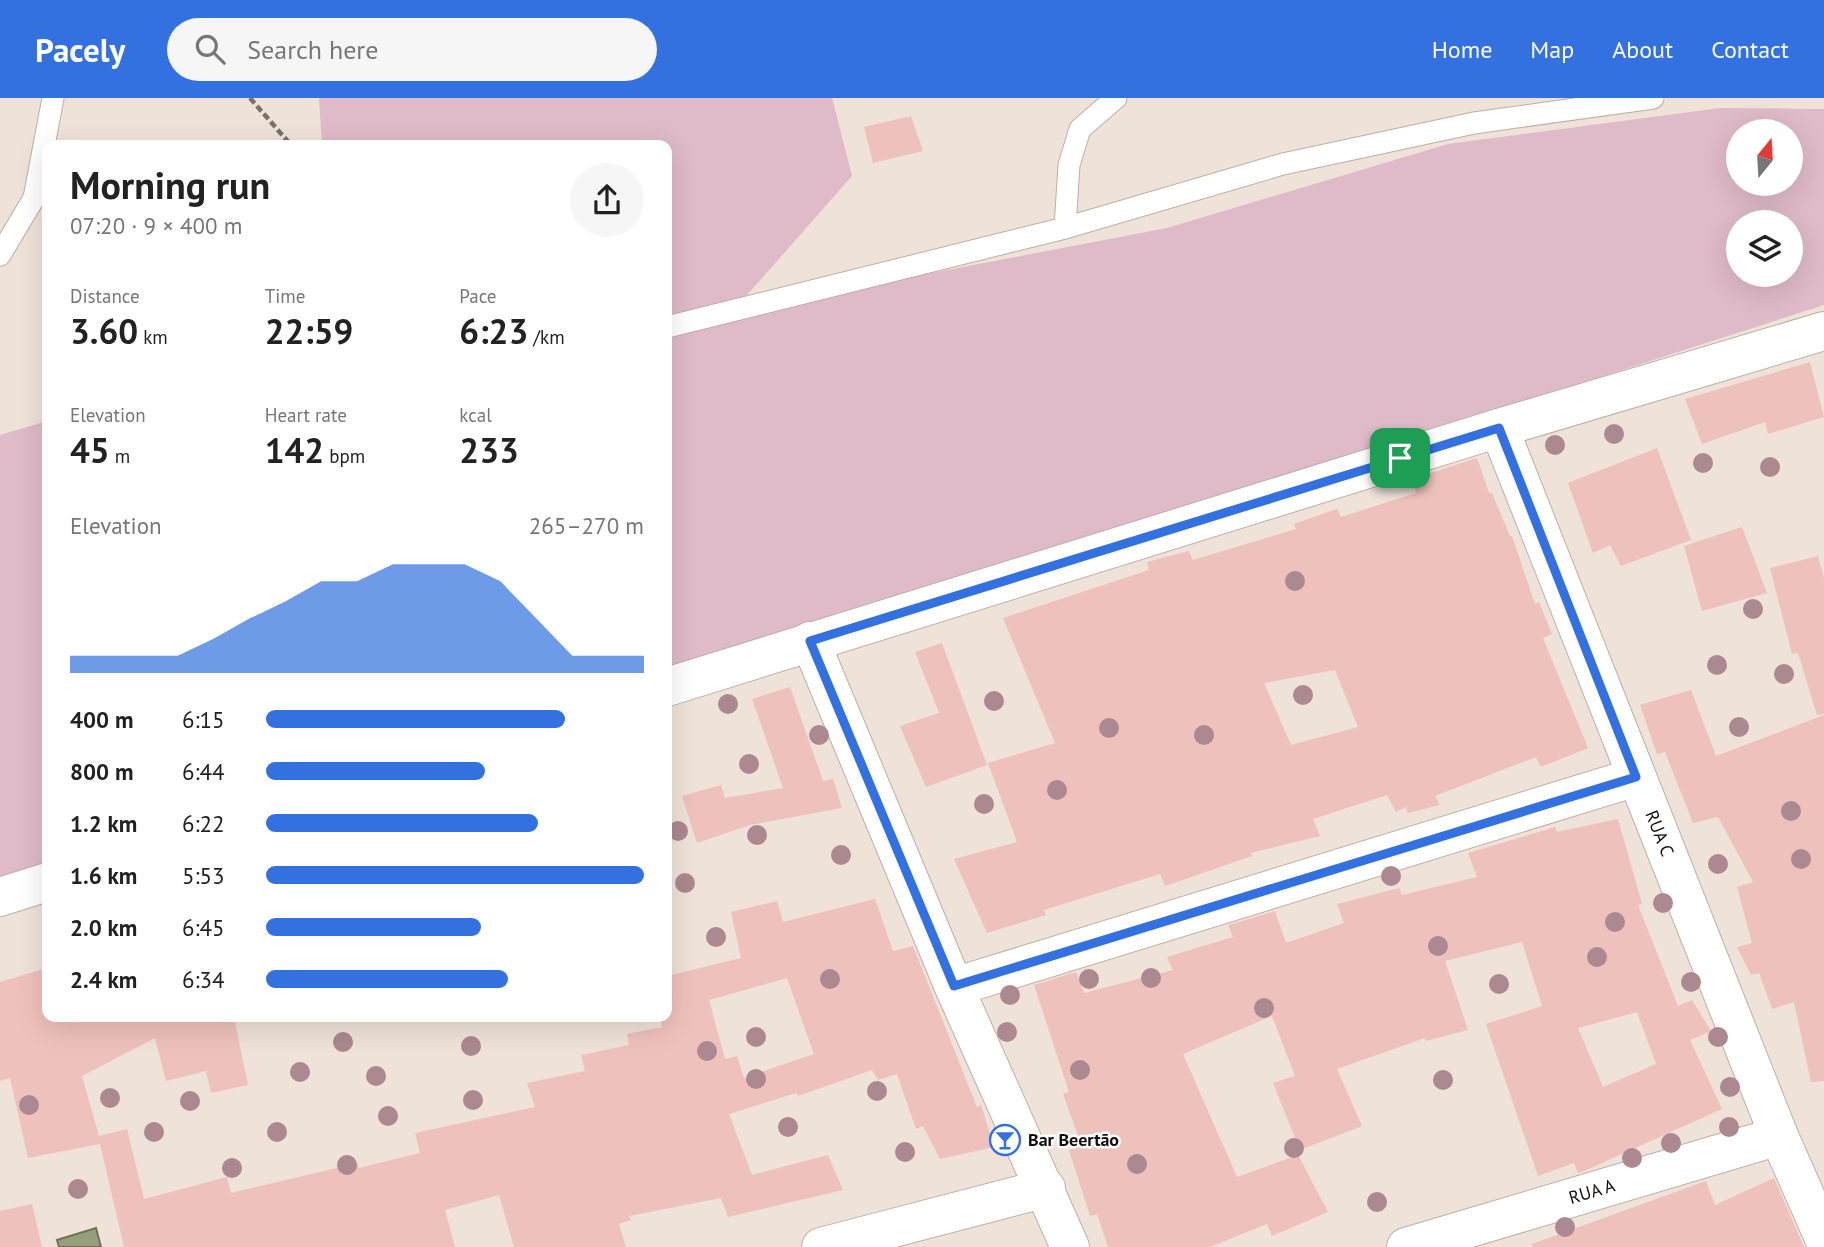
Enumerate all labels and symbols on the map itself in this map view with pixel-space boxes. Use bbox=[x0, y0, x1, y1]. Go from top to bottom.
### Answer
north arrow bbox=[1726, 119, 1802, 196]
pin bbox=[1370, 428, 1430, 488]
street label: RUA C bbox=[1640, 807, 1679, 860]
bar icon: Bar Beertão bbox=[988, 1123, 1022, 1157]
place label: Bar Beertão bbox=[1028, 1128, 1119, 1151]
street label: RUA A bbox=[1566, 1173, 1618, 1209]

